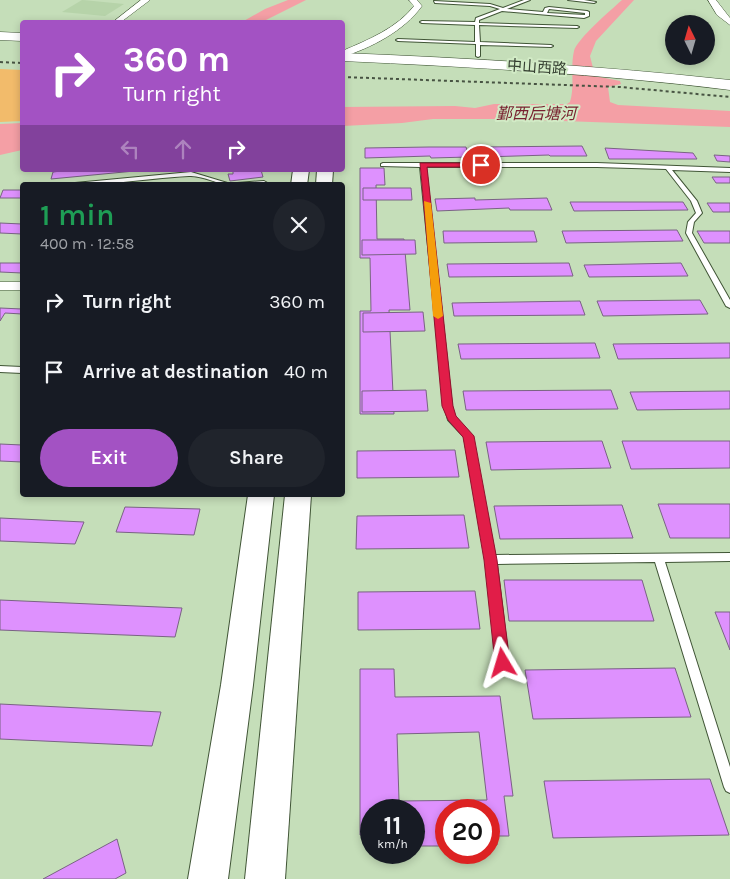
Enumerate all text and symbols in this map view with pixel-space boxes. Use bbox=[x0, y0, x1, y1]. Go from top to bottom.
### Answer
north arrow bbox=[665, 15, 715, 65]
map controls bbox=[665, 15, 715, 65]
text: 360 m bbox=[123, 39, 230, 80]
icon: right bbox=[40, 40, 105, 105]
street label: 中山西路 bbox=[506, 56, 568, 78]
text: Turn right bbox=[123, 81, 221, 107]
water label: 鄞西后塘河 bbox=[496, 104, 579, 123]
icon: left bbox=[116, 135, 144, 163]
icon: ahead bbox=[169, 135, 197, 163]
icon: right bbox=[222, 135, 250, 163]
pin bbox=[460, 144, 502, 186]
icon: arrive bbox=[467, 151, 495, 179]
text: 1 min bbox=[40, 197, 114, 233]
button: close bbox=[273, 199, 325, 251]
text: 400 m · 12:58 bbox=[40, 234, 134, 253]
icon: right bbox=[40, 288, 68, 316]
text: Turn right bbox=[83, 291, 172, 313]
text: 360 m bbox=[269, 291, 325, 313]
icon: arrive bbox=[40, 358, 68, 386]
text: Arrive at destination bbox=[83, 361, 269, 383]
text: 40 m bbox=[284, 361, 328, 383]
button: Exit bbox=[40, 429, 178, 487]
button: Share bbox=[188, 429, 325, 487]
position arrow bbox=[476, 636, 528, 688]
speed limit sign: 20 bbox=[435, 799, 500, 864]
text: 11 bbox=[384, 811, 401, 840]
text: km/h bbox=[377, 837, 408, 851]

